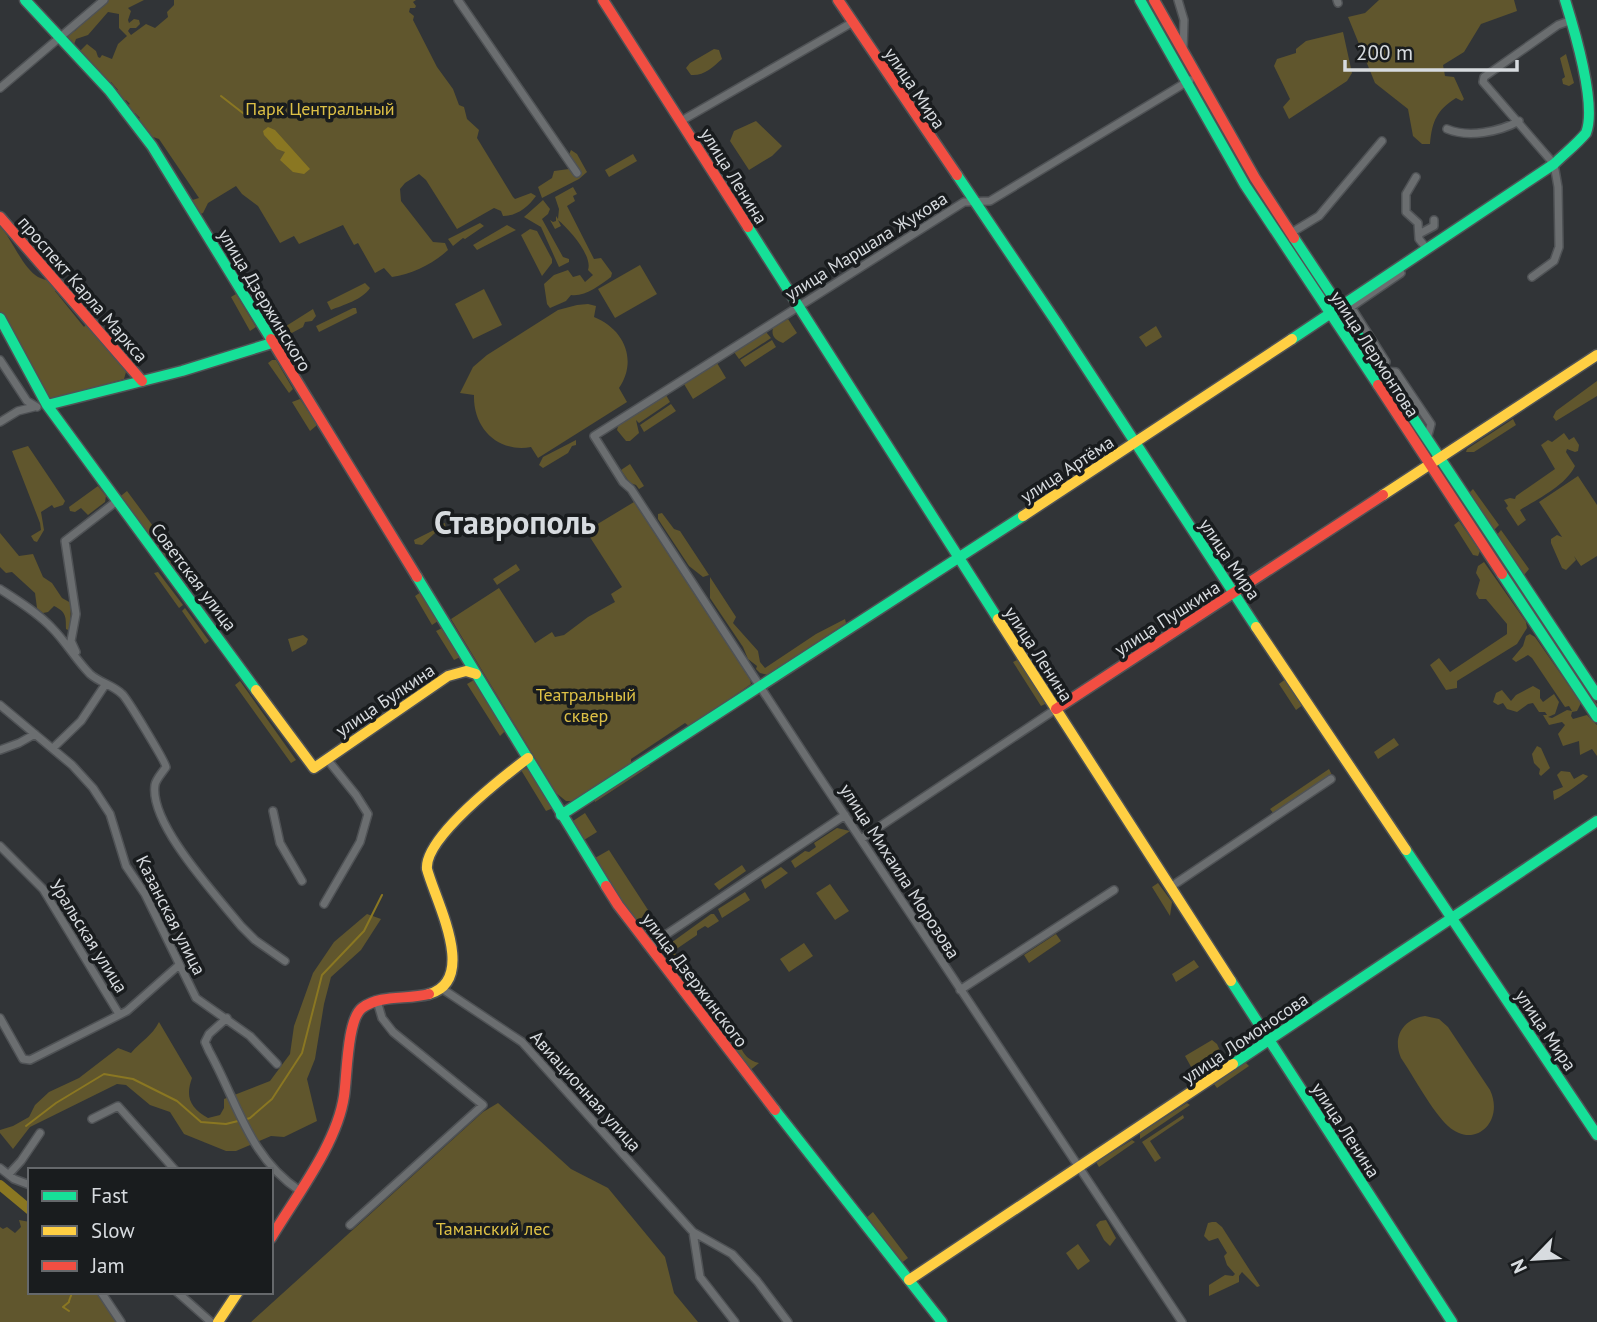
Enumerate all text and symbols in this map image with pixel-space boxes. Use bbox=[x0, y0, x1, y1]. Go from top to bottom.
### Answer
scale bar bbox=[1345, 28, 1516, 72]
text: 200 m bbox=[1356, 39, 1413, 66]
street label: улица Мира bbox=[879, 43, 951, 133]
park label: Парк Центральный bbox=[245, 97, 395, 120]
street label: улица Ленина bbox=[695, 124, 773, 228]
street label: улица Маршала Жукова bbox=[780, 187, 952, 305]
street label: проспект Карла Маркса bbox=[13, 211, 153, 367]
street label: улица Дзержинского bbox=[213, 224, 317, 376]
street label: улица Лермонтова bbox=[1326, 287, 1424, 421]
street label: улица Артёма bbox=[1016, 430, 1118, 508]
district label: Ставрополь bbox=[434, 501, 596, 543]
street label: улица Мира bbox=[1194, 514, 1266, 604]
street label: Советская улица bbox=[146, 519, 242, 635]
street label: улица Пушкина bbox=[1110, 575, 1224, 661]
street label: улица Ленина bbox=[1000, 602, 1078, 706]
street label: улица Булкина bbox=[331, 658, 439, 742]
park label: Театральный сквер bbox=[536, 683, 636, 727]
street label: улица Михаила Морозова bbox=[835, 779, 965, 963]
street label: Казанская улица bbox=[131, 851, 211, 979]
street label: Уральская улица bbox=[45, 875, 133, 997]
street label: улица Дзержинского bbox=[637, 908, 753, 1052]
street label: улица Мира bbox=[1510, 985, 1582, 1075]
street label: улица Ломоносова bbox=[1178, 987, 1312, 1089]
street label: Авиационная улица bbox=[526, 1026, 646, 1156]
street label: улица Ленина bbox=[1307, 1078, 1385, 1182]
legend bbox=[28, 1168, 273, 1294]
text: Fast bbox=[91, 1182, 128, 1209]
text: Slow bbox=[91, 1217, 135, 1244]
park label: Таманский лес bbox=[436, 1217, 550, 1240]
north arrow bbox=[1499, 1224, 1569, 1294]
text: Jam bbox=[90, 1252, 125, 1279]
text: N bbox=[1505, 1255, 1532, 1277]

